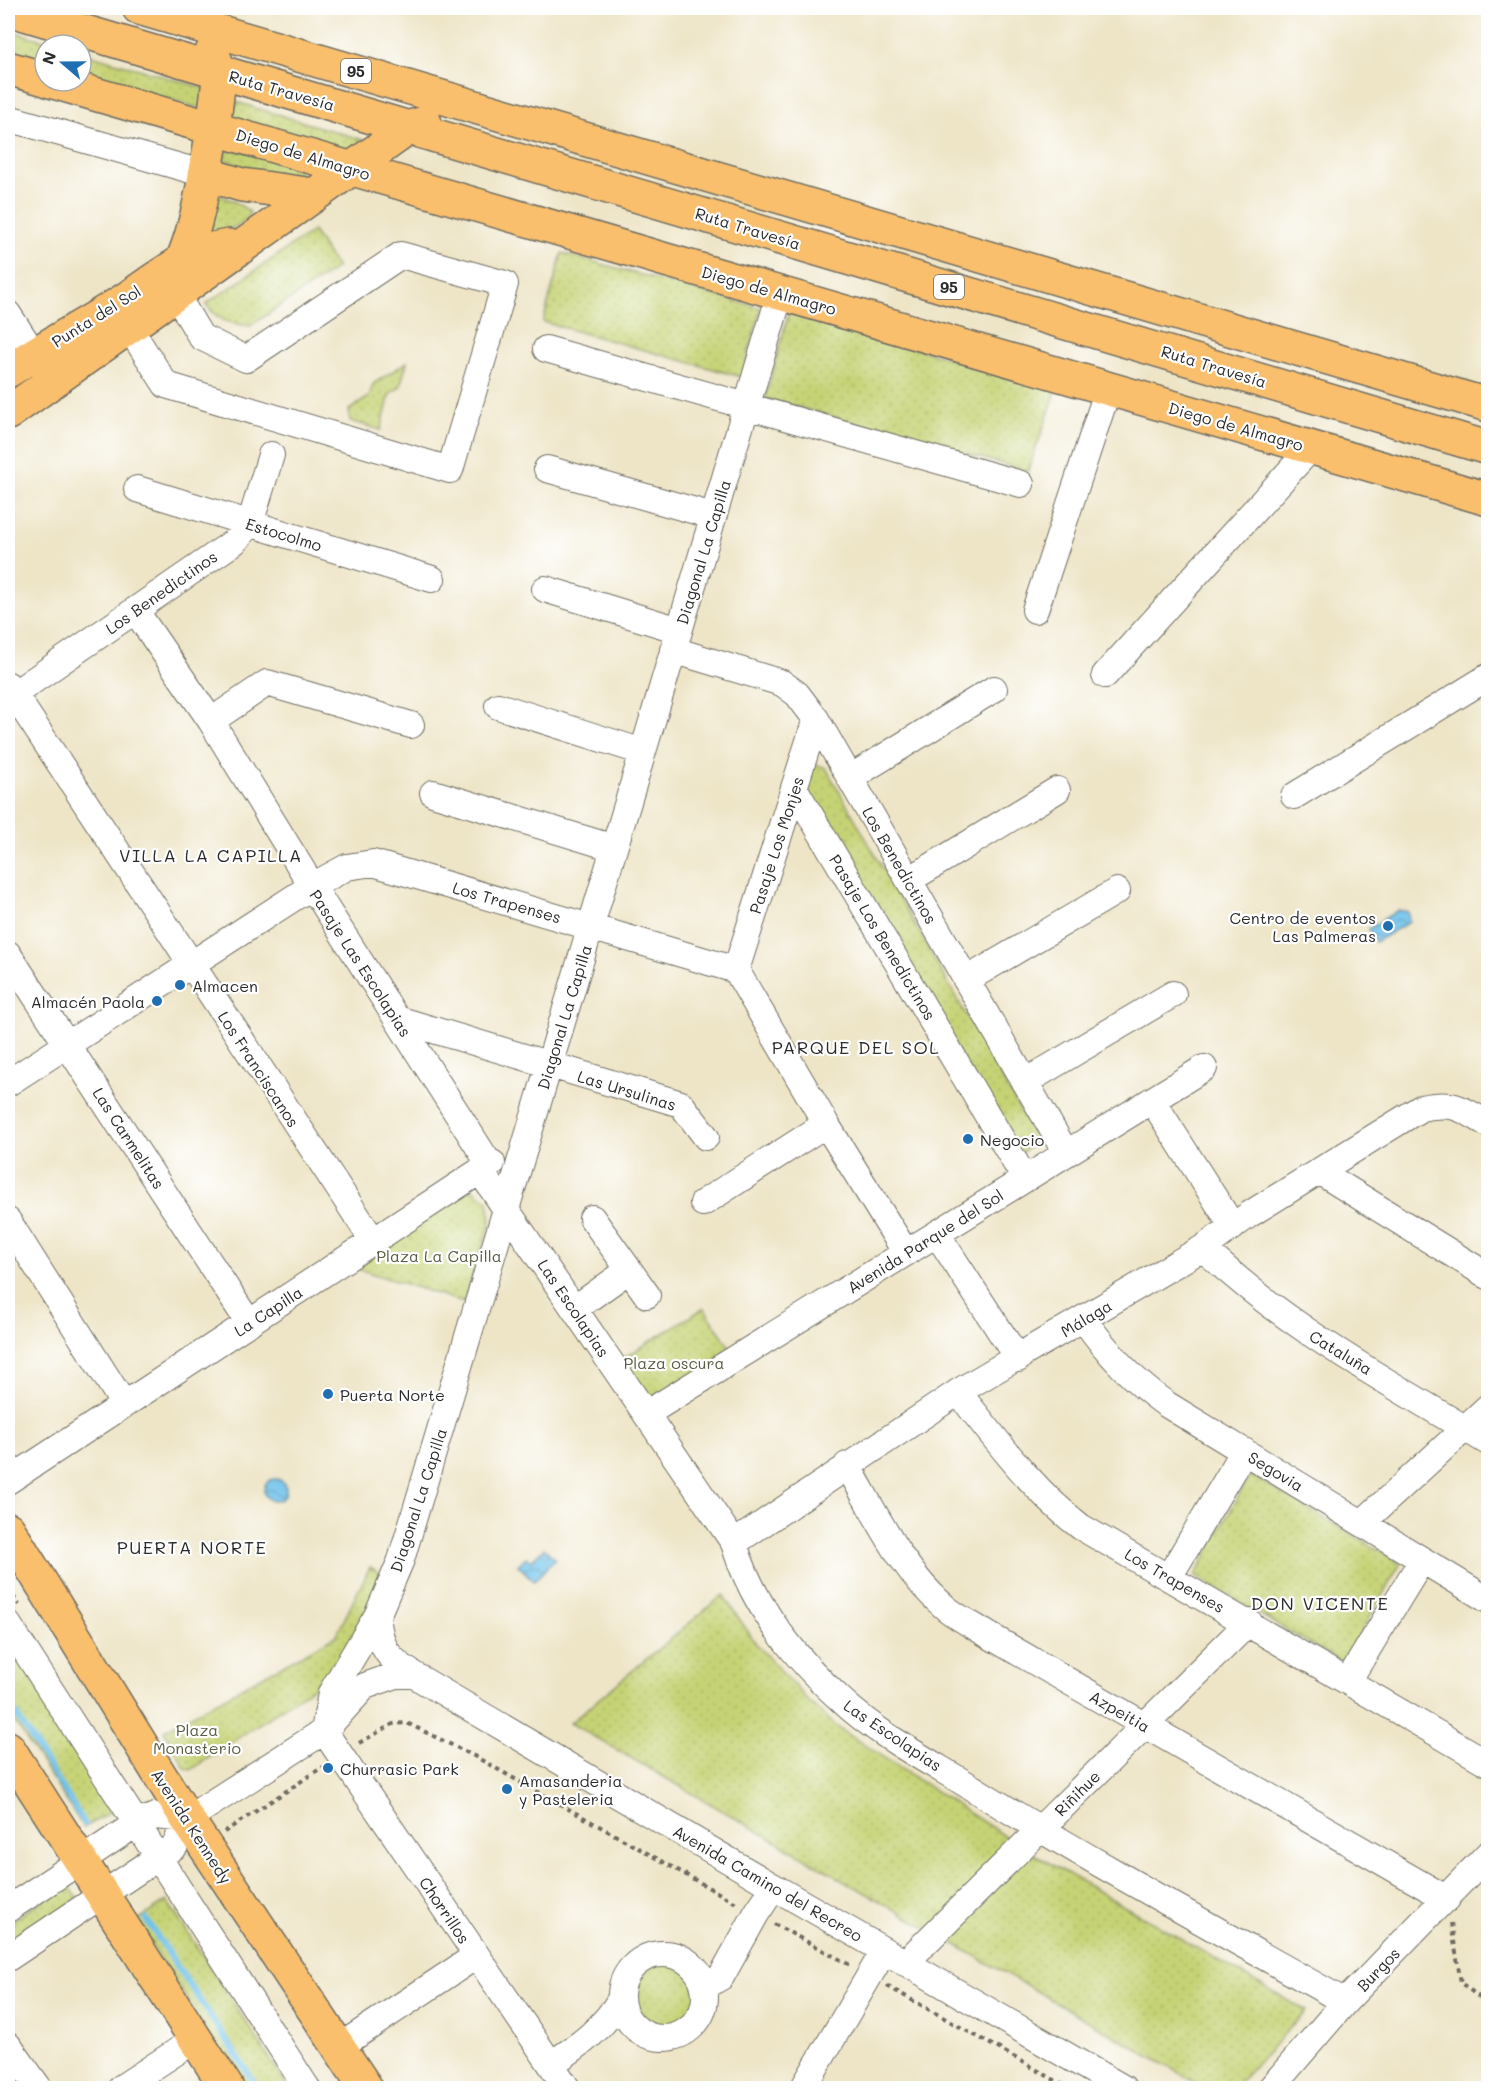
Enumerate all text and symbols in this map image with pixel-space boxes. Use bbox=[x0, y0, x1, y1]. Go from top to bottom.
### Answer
north arrow bbox=[33, 33, 93, 93]
text: N bbox=[36, 48, 60, 67]
road number: 95 bbox=[341, 59, 371, 83]
street label: Ruta Travesía bbox=[227, 65, 337, 115]
street label: Diego de Almagro bbox=[233, 124, 373, 184]
street label: Ruta Travesía bbox=[693, 202, 803, 254]
street label: Diego de Almagro bbox=[699, 261, 839, 319]
road number: 95 bbox=[934, 275, 964, 299]
street label: Punta del Sol bbox=[48, 280, 144, 352]
street label: Ruta Travesía bbox=[1159, 340, 1269, 392]
street label: Diego de Almagro bbox=[1166, 397, 1306, 455]
street label: Diagonal La Capilla bbox=[671, 477, 735, 627]
street label: Estocolmo bbox=[243, 512, 325, 556]
street label: Los Benedictinos bbox=[101, 546, 221, 638]
street label: Pasaje Los Monjes bbox=[744, 774, 808, 916]
street label: Los Benedictinos bbox=[858, 803, 942, 927]
district label: VILLA LA CAPILLA bbox=[119, 843, 303, 867]
street label: Pasaje Los Benedictinos bbox=[825, 850, 941, 1024]
street label: Los Trapenses bbox=[450, 876, 564, 928]
street label: Pasaje Las Escolapias bbox=[305, 885, 417, 1041]
place label: Centro de eventos Las Palmeras bbox=[1230, 907, 1376, 946]
marker: Centro de eventos Las Palmeras bbox=[1381, 919, 1395, 933]
street label: Diagonal La Capilla bbox=[532, 942, 596, 1092]
place label: Almacen bbox=[192, 975, 258, 996]
marker: Almacen bbox=[173, 978, 187, 992]
place label: Almacén Paola bbox=[31, 991, 145, 1012]
marker: Almacén Paola bbox=[150, 994, 164, 1008]
street label: Los Franciscanos bbox=[214, 1007, 304, 1131]
district label: PARQUE DEL SOL bbox=[772, 1035, 940, 1059]
street label: Las Ursulinas bbox=[575, 1065, 679, 1115]
street label: Las Carmelitas bbox=[88, 1083, 170, 1193]
place label: Negocio bbox=[980, 1129, 1044, 1150]
marker: Negocio bbox=[961, 1132, 975, 1146]
street label: Avenida Parque del Sol bbox=[843, 1184, 1007, 1298]
park label: Plaza La Capilla bbox=[376, 1245, 502, 1266]
street label: Las Escolapias bbox=[534, 1255, 614, 1361]
street label: La Capilla bbox=[230, 1281, 306, 1341]
street label: Málaga bbox=[1057, 1295, 1115, 1341]
street label: Cataluña bbox=[1306, 1325, 1376, 1379]
park label: Plaza oscura bbox=[623, 1352, 725, 1373]
place label: Puerta Norte bbox=[340, 1384, 445, 1405]
marker: Puerta Norte bbox=[321, 1387, 335, 1401]
street label: Diagonal La Capilla bbox=[385, 1425, 451, 1575]
street label: Segovia bbox=[1244, 1446, 1308, 1496]
district label: PUERTA NORTE bbox=[117, 1535, 267, 1559]
street label: Los Trapenses bbox=[1121, 1543, 1229, 1617]
district label: DON VICENTE bbox=[1251, 1591, 1389, 1615]
street label: Azpeitia bbox=[1086, 1685, 1154, 1737]
street label: Las Escolapias bbox=[840, 1695, 946, 1775]
park label: Plaza Monasterio bbox=[153, 1719, 241, 1758]
place label: Churrasic Park bbox=[340, 1758, 459, 1779]
marker: Churrasic Park bbox=[321, 1761, 335, 1775]
street label: Avenida Kennedy bbox=[147, 1765, 237, 1887]
street label: Riñihue bbox=[1050, 1766, 1104, 1820]
place label: Amasanderia y Pasteleria bbox=[519, 1770, 622, 1809]
marker: Amasanderia y Pasteleria bbox=[500, 1782, 514, 1796]
street label: Avenida Camino del Recreo bbox=[669, 1820, 867, 1946]
street label: Chorrillos bbox=[415, 1873, 475, 1947]
street label: Burgos bbox=[1352, 1943, 1404, 1995]

